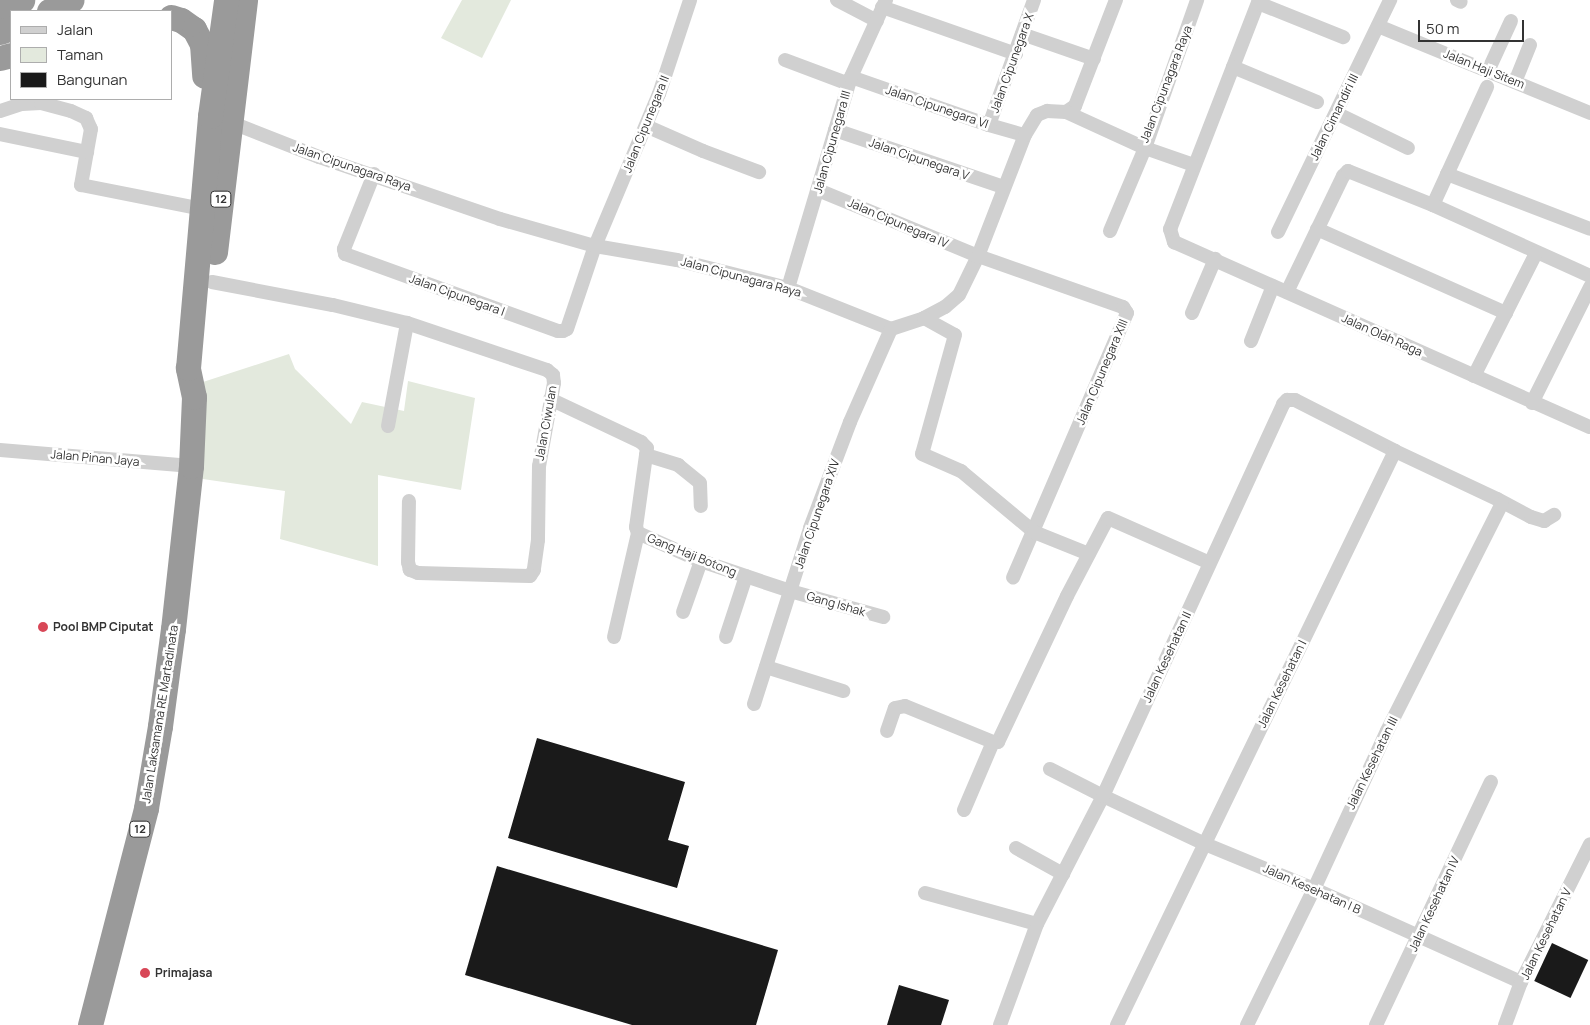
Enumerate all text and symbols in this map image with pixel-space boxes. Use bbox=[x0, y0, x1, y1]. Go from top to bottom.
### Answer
legend bbox=[10, 10, 172, 100]
scale bar bbox=[1420, 10, 1526, 42]
street label: Jalan Cipunegara X bbox=[987, 11, 1037, 115]
text: 50 m bbox=[1426, 18, 1460, 39]
text: Jalan bbox=[57, 19, 93, 40]
street label: Jalan Cipunagara Raya bbox=[1137, 23, 1195, 145]
text: Taman bbox=[57, 44, 103, 65]
street label: Jalan Haji Sitem bbox=[1441, 46, 1527, 92]
text: Bangunan bbox=[57, 69, 127, 90]
street label: Jalan Cimandiri III bbox=[1307, 71, 1361, 163]
street label: Jalan Cipunegara II bbox=[620, 73, 672, 175]
street label: Jalan Cipunegara VI bbox=[884, 83, 990, 131]
street label: Jalan Cipunegara III bbox=[810, 89, 854, 195]
street label: Jalan Cipunegara V bbox=[867, 135, 971, 183]
street label: Jalan Cipunagara Raya bbox=[291, 140, 413, 194]
road number: 12 bbox=[210, 190, 232, 208]
street label: Jalan Cipunegara IV bbox=[846, 195, 950, 251]
street label: Jalan Cipunagara Raya bbox=[679, 254, 803, 300]
street label: Jalan Cipunegara I bbox=[407, 271, 507, 319]
street label: Jalan Olah Raga bbox=[1339, 311, 1425, 359]
street label: Jalan Cipunegara XIII bbox=[1073, 317, 1131, 427]
street label: Jalan Ciwulan bbox=[532, 385, 560, 461]
street label: Jalan Pinan Jaya bbox=[50, 447, 140, 469]
street label: Jalan Cipunegara XIV bbox=[791, 457, 843, 571]
street label: Gang Haji Botong bbox=[645, 530, 739, 580]
street label: Gang Ishak bbox=[805, 589, 867, 619]
street label: Jalan Kesehatan II bbox=[1140, 609, 1194, 705]
place label: Pool BMP Ciputat bbox=[53, 620, 153, 634]
marker: Pool BMP Ciputat bbox=[37, 621, 49, 633]
street label: Jalan Laksamana RE Martadinata bbox=[139, 624, 181, 804]
street label: Jalan Kesehatan I bbox=[1255, 638, 1309, 730]
street label: Jalan Kesehatan III bbox=[1343, 714, 1401, 812]
road number: 12 bbox=[129, 821, 151, 838]
street label: Jalan Kesehatan IV bbox=[1406, 854, 1462, 954]
street label: Jalan Kesehatan I B bbox=[1261, 861, 1363, 917]
street label: Jalan Kesehatan V bbox=[1518, 886, 1574, 982]
place label: Primajasa bbox=[155, 966, 212, 980]
marker: Primajasa bbox=[139, 967, 151, 979]

